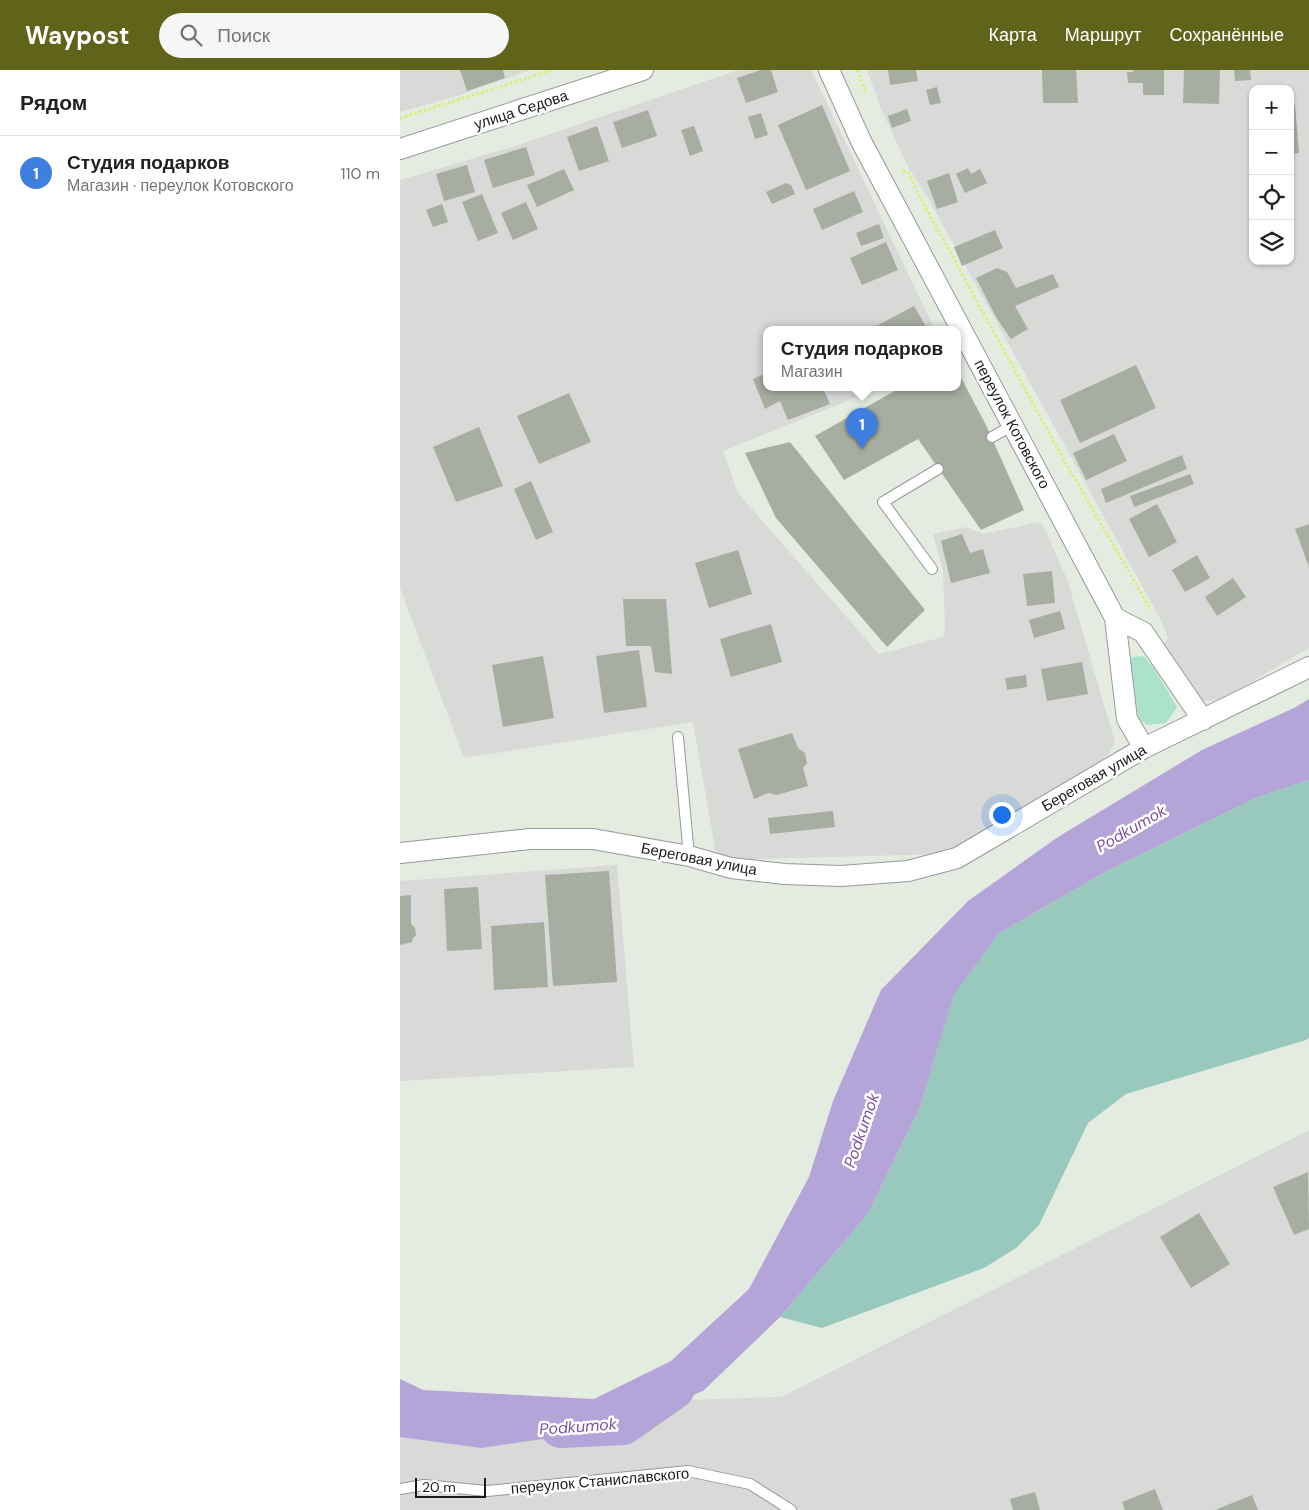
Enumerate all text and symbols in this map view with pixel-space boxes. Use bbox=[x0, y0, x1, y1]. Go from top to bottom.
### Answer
search box bbox=[159, 13, 509, 58]
text: Waypost bbox=[25, 20, 129, 51]
icon: search bbox=[177, 21, 205, 49]
text: Поиск bbox=[217, 23, 270, 48]
text: Карта bbox=[989, 23, 1037, 47]
text: Маршрут bbox=[1065, 23, 1141, 47]
text: Сохранённые bbox=[1169, 23, 1284, 47]
street label: улица Седова bbox=[472, 85, 571, 135]
map controls bbox=[1249, 85, 1294, 265]
button: + bbox=[1249, 85, 1294, 130]
text: Рядом bbox=[20, 89, 87, 117]
button: − bbox=[1249, 130, 1294, 175]
text: Студия подарков bbox=[67, 150, 230, 175]
text: 1 bbox=[33, 163, 39, 184]
text: 110 m bbox=[341, 163, 380, 184]
text: Магазин · переулок Котовского bbox=[67, 175, 294, 196]
button: locate bbox=[1249, 175, 1294, 220]
button: layers bbox=[1249, 220, 1294, 265]
popup bbox=[763, 326, 961, 391]
text: Студия подарков bbox=[781, 336, 943, 361]
street label: переулок Котовского bbox=[969, 356, 1055, 492]
text: Магазин bbox=[781, 361, 842, 382]
pin: 1 bbox=[846, 408, 878, 449]
street label: Береговая улица bbox=[1038, 740, 1151, 816]
water label: Podkumok bbox=[1092, 799, 1171, 857]
your location bbox=[989, 802, 1015, 828]
street label: Береговая улица bbox=[639, 838, 759, 880]
water label: Podkumok bbox=[839, 1089, 884, 1170]
water label: Podkumok bbox=[539, 1413, 618, 1440]
street label: переулок Станиславского bbox=[510, 1463, 690, 1499]
scale bar bbox=[415, 1475, 486, 1498]
text: 20 m bbox=[422, 1478, 456, 1496]

